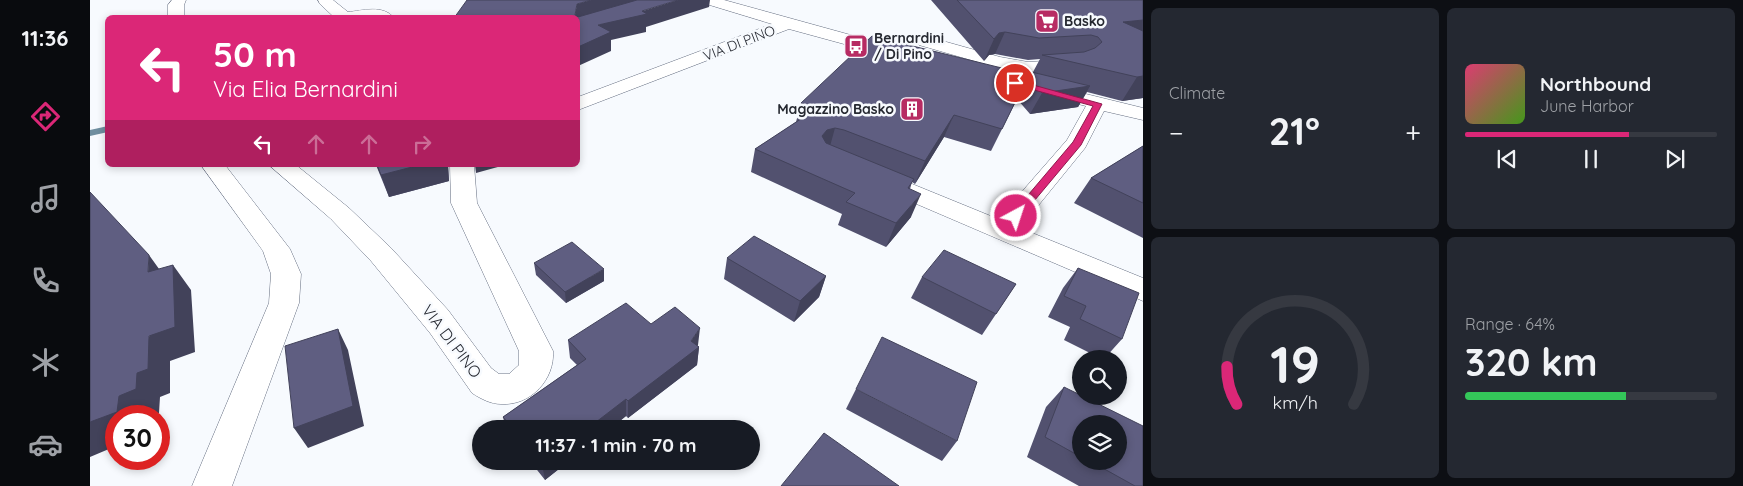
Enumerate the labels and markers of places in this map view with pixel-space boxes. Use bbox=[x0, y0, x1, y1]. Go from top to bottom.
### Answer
supermarket icon: Basko bbox=[1034, 8, 1060, 34]
place label: Basko bbox=[1064, 12, 1105, 30]
place label: Bernardini / Di Pino bbox=[874, 29, 944, 63]
bus stop icon: Bernardini / Di Pino bbox=[843, 33, 869, 59]
pin bbox=[994, 62, 1036, 104]
building icon: Magazzino Basko bbox=[899, 96, 925, 122]
place label: Magazzino Basko bbox=[777, 100, 894, 118]

